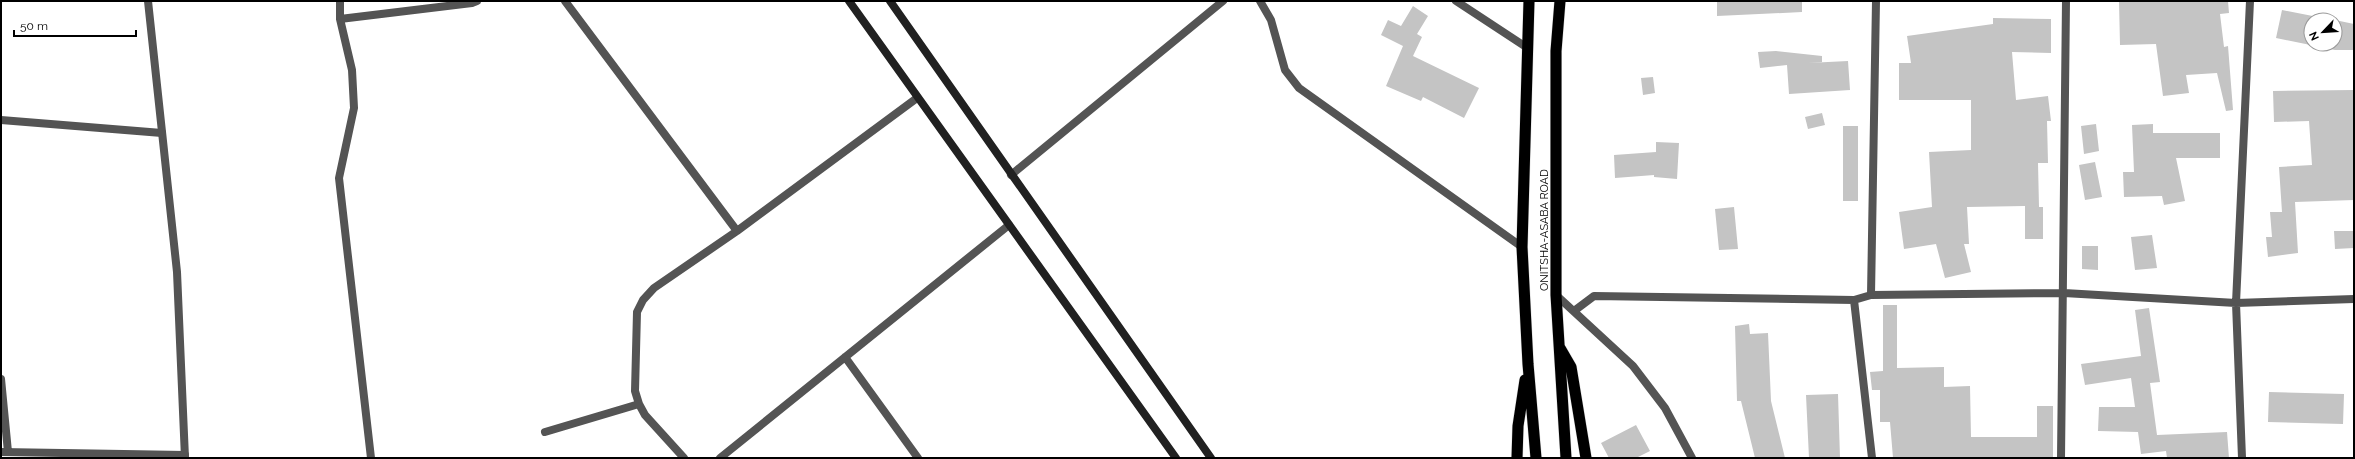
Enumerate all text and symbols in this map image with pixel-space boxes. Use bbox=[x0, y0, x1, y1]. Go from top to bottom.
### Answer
scale bar bbox=[14, 12, 136, 38]
north arrow bbox=[2303, 12, 2343, 52]
text: 50 m bbox=[20, 19, 48, 33]
text: N bbox=[2307, 29, 2322, 43]
street label: ONITSHA-ASABA ROAD bbox=[1538, 169, 1551, 291]

